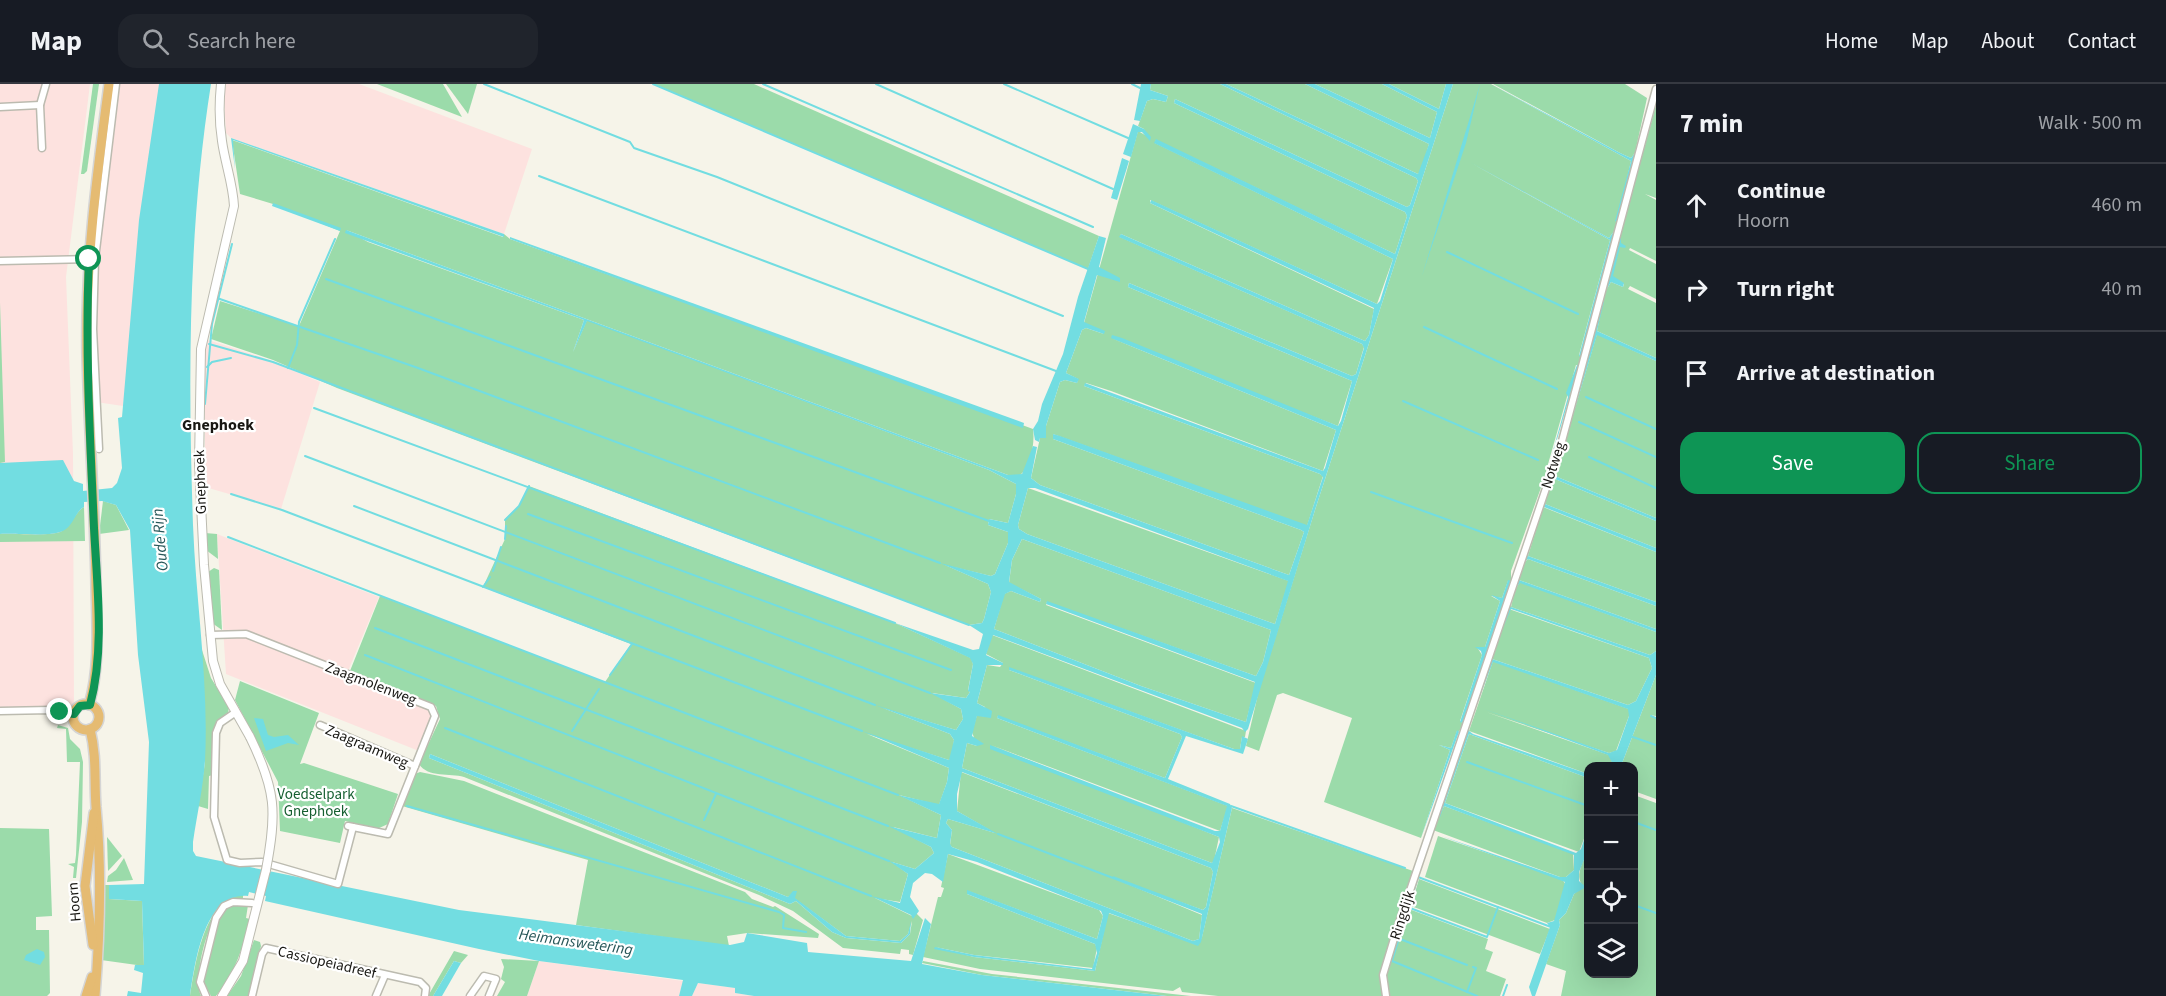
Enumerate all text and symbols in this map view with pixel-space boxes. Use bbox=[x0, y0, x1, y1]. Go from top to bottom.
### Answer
search box bbox=[118, 14, 538, 68]
text: Map bbox=[30, 21, 82, 61]
icon: search bbox=[139, 25, 172, 58]
text: Search here bbox=[187, 25, 296, 57]
text: Home bbox=[1825, 26, 1878, 56]
text: Map bbox=[1911, 26, 1949, 56]
text: About bbox=[1982, 26, 2034, 56]
text: Contact bbox=[2067, 26, 2136, 56]
text: 7 min bbox=[1680, 105, 1743, 142]
text: Walk · 500 m bbox=[2038, 109, 2142, 137]
text: Continue bbox=[1737, 175, 1826, 207]
icon: ahead bbox=[1680, 189, 1713, 222]
text: 460 m bbox=[2092, 191, 2142, 219]
text: Hoorn bbox=[1737, 207, 1790, 235]
route start bbox=[75, 245, 101, 271]
icon: right bbox=[1680, 273, 1713, 306]
text: Turn right bbox=[1737, 273, 1834, 305]
text: 40 m bbox=[2102, 275, 2142, 303]
icon: arrive bbox=[1680, 357, 1713, 390]
text: Arrive at destination bbox=[1737, 357, 1935, 389]
district label: Gnephoek bbox=[182, 414, 254, 436]
button: Save bbox=[1680, 432, 1905, 494]
button: Share bbox=[1917, 432, 2142, 494]
street label: Notweg bbox=[1536, 439, 1571, 491]
street label: Gnephoek bbox=[189, 449, 212, 515]
water label: Oude Rijn bbox=[146, 508, 174, 572]
street label: Zaagmolenweg bbox=[322, 656, 420, 711]
route end bbox=[46, 698, 72, 724]
street label: Zaagraamweg bbox=[322, 720, 412, 774]
map controls bbox=[1584, 762, 1638, 978]
button: + bbox=[1584, 762, 1638, 816]
park label: Voedselpark Gnephoek bbox=[277, 784, 355, 822]
button: − bbox=[1584, 816, 1638, 870]
button: locate bbox=[1584, 870, 1638, 924]
street label: Hoorn bbox=[62, 881, 87, 923]
street label: Ringdijk bbox=[1385, 887, 1421, 943]
water label: Heimanswetering bbox=[517, 923, 634, 961]
button: layers bbox=[1584, 924, 1638, 978]
street label: Cassiopeiadreef bbox=[276, 941, 379, 984]

